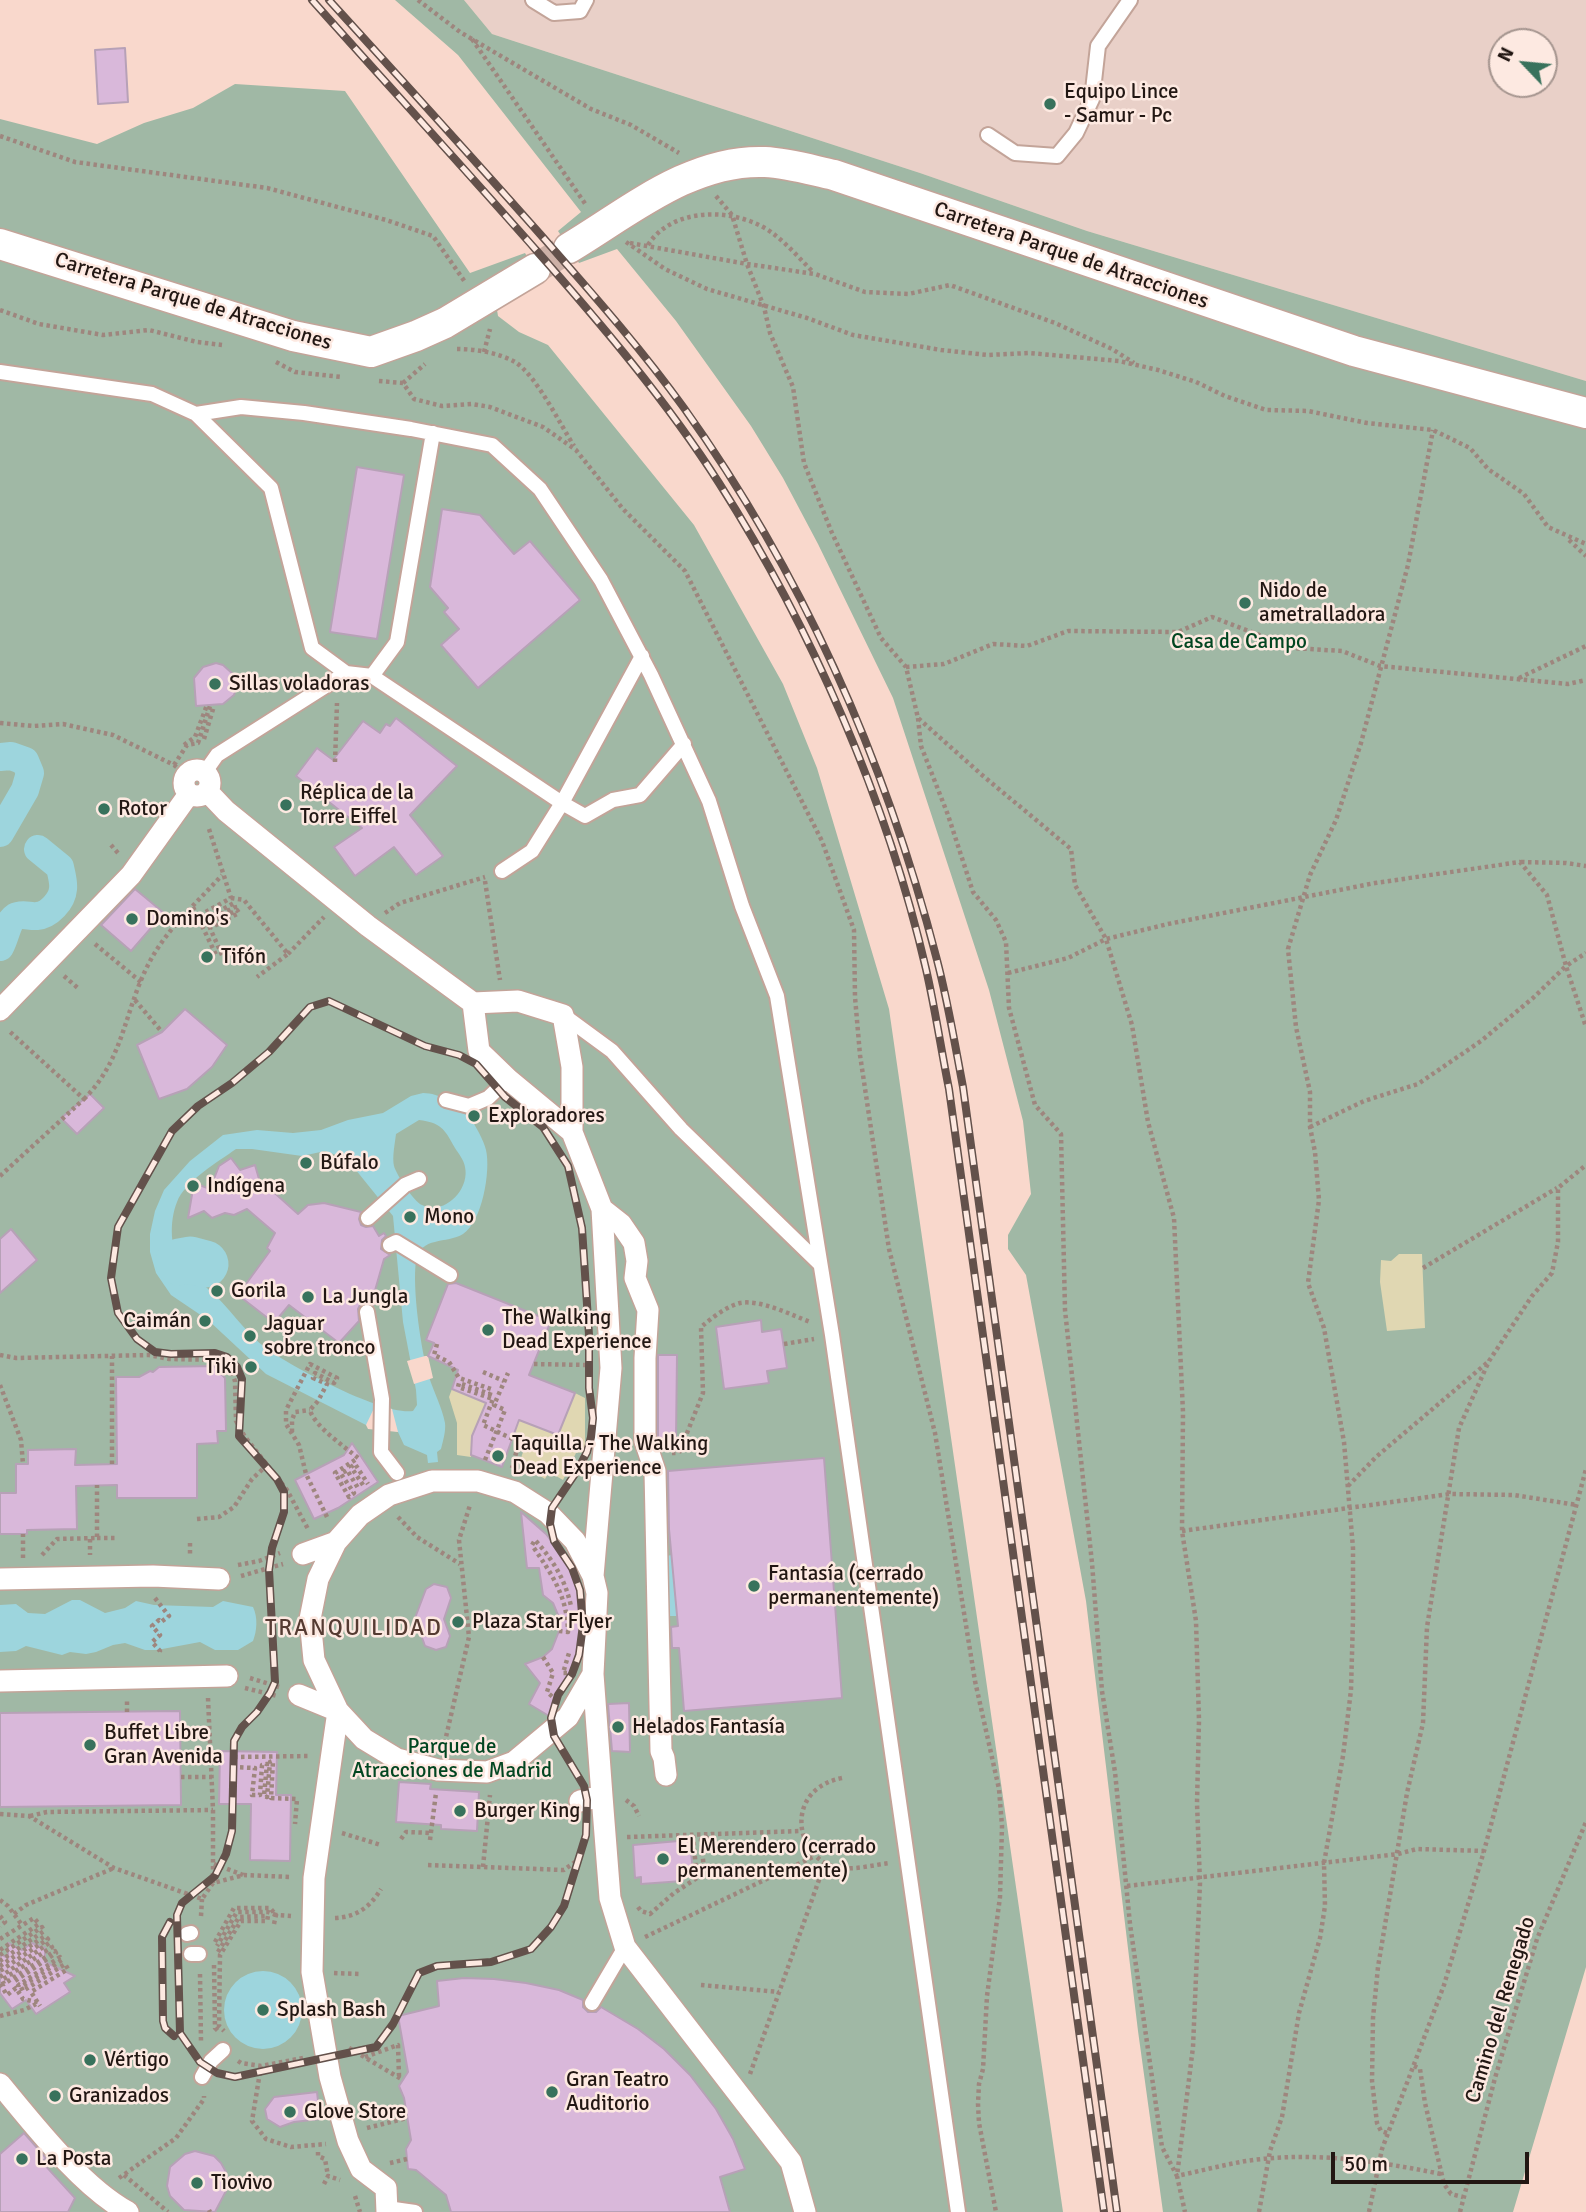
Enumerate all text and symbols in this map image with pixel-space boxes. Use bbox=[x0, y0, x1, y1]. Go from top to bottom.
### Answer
north arrow bbox=[1488, 28, 1558, 98]
text: N bbox=[1492, 43, 1520, 66]
place label: Equipo Lince - Samur - Pc bbox=[1064, 79, 1179, 129]
marker: Equipo Lince - Samur - Pc bbox=[1042, 96, 1058, 112]
street label: Carretera Parque de Atracciones bbox=[931, 197, 1211, 315]
street label: Carretera Parque de Atracciones bbox=[51, 248, 335, 356]
place label: Nido de ametralladora bbox=[1259, 578, 1385, 628]
marker: Nido de ametralladora bbox=[1237, 595, 1253, 611]
park label: Casa de Campo bbox=[1171, 629, 1307, 655]
place label: Sillas voladoras bbox=[229, 671, 369, 697]
marker: Sillas voladoras bbox=[207, 676, 223, 692]
place label: Réplica de la Torre Eiffel bbox=[300, 780, 414, 830]
place label: Rotor bbox=[118, 796, 167, 822]
marker: Réplica de la Torre Eiffel bbox=[278, 797, 294, 813]
marker: Rotor bbox=[96, 801, 112, 817]
place label: Domino's bbox=[146, 906, 229, 932]
marker: Domino's bbox=[124, 911, 140, 927]
place label: Tifón bbox=[221, 944, 266, 970]
marker: Tifón bbox=[199, 949, 215, 965]
place label: Exploradores bbox=[488, 1103, 605, 1129]
marker: Exploradores bbox=[466, 1108, 482, 1124]
place label: Búfalo bbox=[320, 1150, 379, 1176]
marker: Búfalo bbox=[298, 1155, 314, 1171]
place label: Indígena bbox=[207, 1173, 285, 1199]
marker: Indígena bbox=[185, 1178, 201, 1194]
place label: Mono bbox=[424, 1204, 474, 1230]
marker: Mono bbox=[402, 1209, 418, 1225]
place label: Gorila bbox=[231, 1278, 286, 1304]
marker: Gorila bbox=[209, 1283, 225, 1299]
place label: La Jungla bbox=[322, 1284, 408, 1310]
marker: La Jungla bbox=[300, 1289, 316, 1305]
place label: The Walking Dead Experience bbox=[502, 1305, 652, 1355]
place label: Caimán bbox=[123, 1308, 191, 1334]
place label: Jaguar sobre tronco bbox=[264, 1311, 375, 1361]
marker: Caimán bbox=[197, 1313, 213, 1329]
marker: The Walking Dead Experience bbox=[480, 1322, 496, 1338]
marker: Jaguar sobre tronco bbox=[242, 1328, 258, 1344]
place label: Tiki bbox=[205, 1354, 237, 1380]
marker: Tiki bbox=[243, 1359, 259, 1375]
place label: Taquilla - The Walking Dead Experience bbox=[512, 1431, 708, 1481]
marker: Taquilla - The Walking Dead Experience bbox=[490, 1448, 506, 1464]
place label: Fantasía (cerrado permanentemente) bbox=[768, 1561, 939, 1611]
marker: Fantasía (cerrado permanentemente) bbox=[746, 1578, 762, 1594]
place label: Plaza Star Flyer bbox=[472, 1609, 612, 1635]
marker: Plaza Star Flyer bbox=[450, 1614, 466, 1630]
district label: TRANQUILIDAD bbox=[266, 1615, 442, 1643]
place label: Helados Fantasía bbox=[632, 1714, 785, 1740]
marker: Helados Fantasía bbox=[610, 1719, 626, 1735]
place label: Buffet Libre Gran Avenida bbox=[104, 1720, 223, 1770]
park label: Parque de Atracciones de Madrid bbox=[352, 1734, 552, 1784]
marker: Buffet Libre Gran Avenida bbox=[82, 1737, 98, 1753]
place label: Burger King bbox=[474, 1798, 580, 1824]
marker: Burger King bbox=[452, 1803, 468, 1819]
place label: El Merendero (cerrado permanentemente) bbox=[677, 1834, 876, 1884]
marker: El Merendero (cerrado permanentemente) bbox=[655, 1851, 671, 1867]
street label: Camino del Renegado bbox=[1461, 1914, 1541, 2106]
place label: Splash Bash bbox=[277, 1997, 386, 2023]
marker: Splash Bash bbox=[255, 2002, 271, 2018]
place label: Vértigo bbox=[104, 2047, 169, 2073]
marker: Vértigo bbox=[82, 2052, 98, 2068]
place label: Gran Teatro Auditorio bbox=[566, 2067, 669, 2117]
place label: Granizados bbox=[69, 2083, 169, 2109]
marker: Gran Teatro Auditorio bbox=[544, 2084, 560, 2100]
marker: Granizados bbox=[47, 2088, 63, 2104]
place label: Glove Store bbox=[304, 2099, 406, 2125]
marker: Glove Store bbox=[282, 2104, 298, 2120]
scale bar bbox=[1334, 2138, 1532, 2182]
place label: La Posta bbox=[36, 2146, 111, 2172]
marker: La Posta bbox=[14, 2151, 30, 2167]
text: 50 m bbox=[1344, 2151, 1388, 2177]
place label: Tiovivo bbox=[211, 2170, 273, 2196]
marker: Tiovivo bbox=[189, 2175, 205, 2191]

